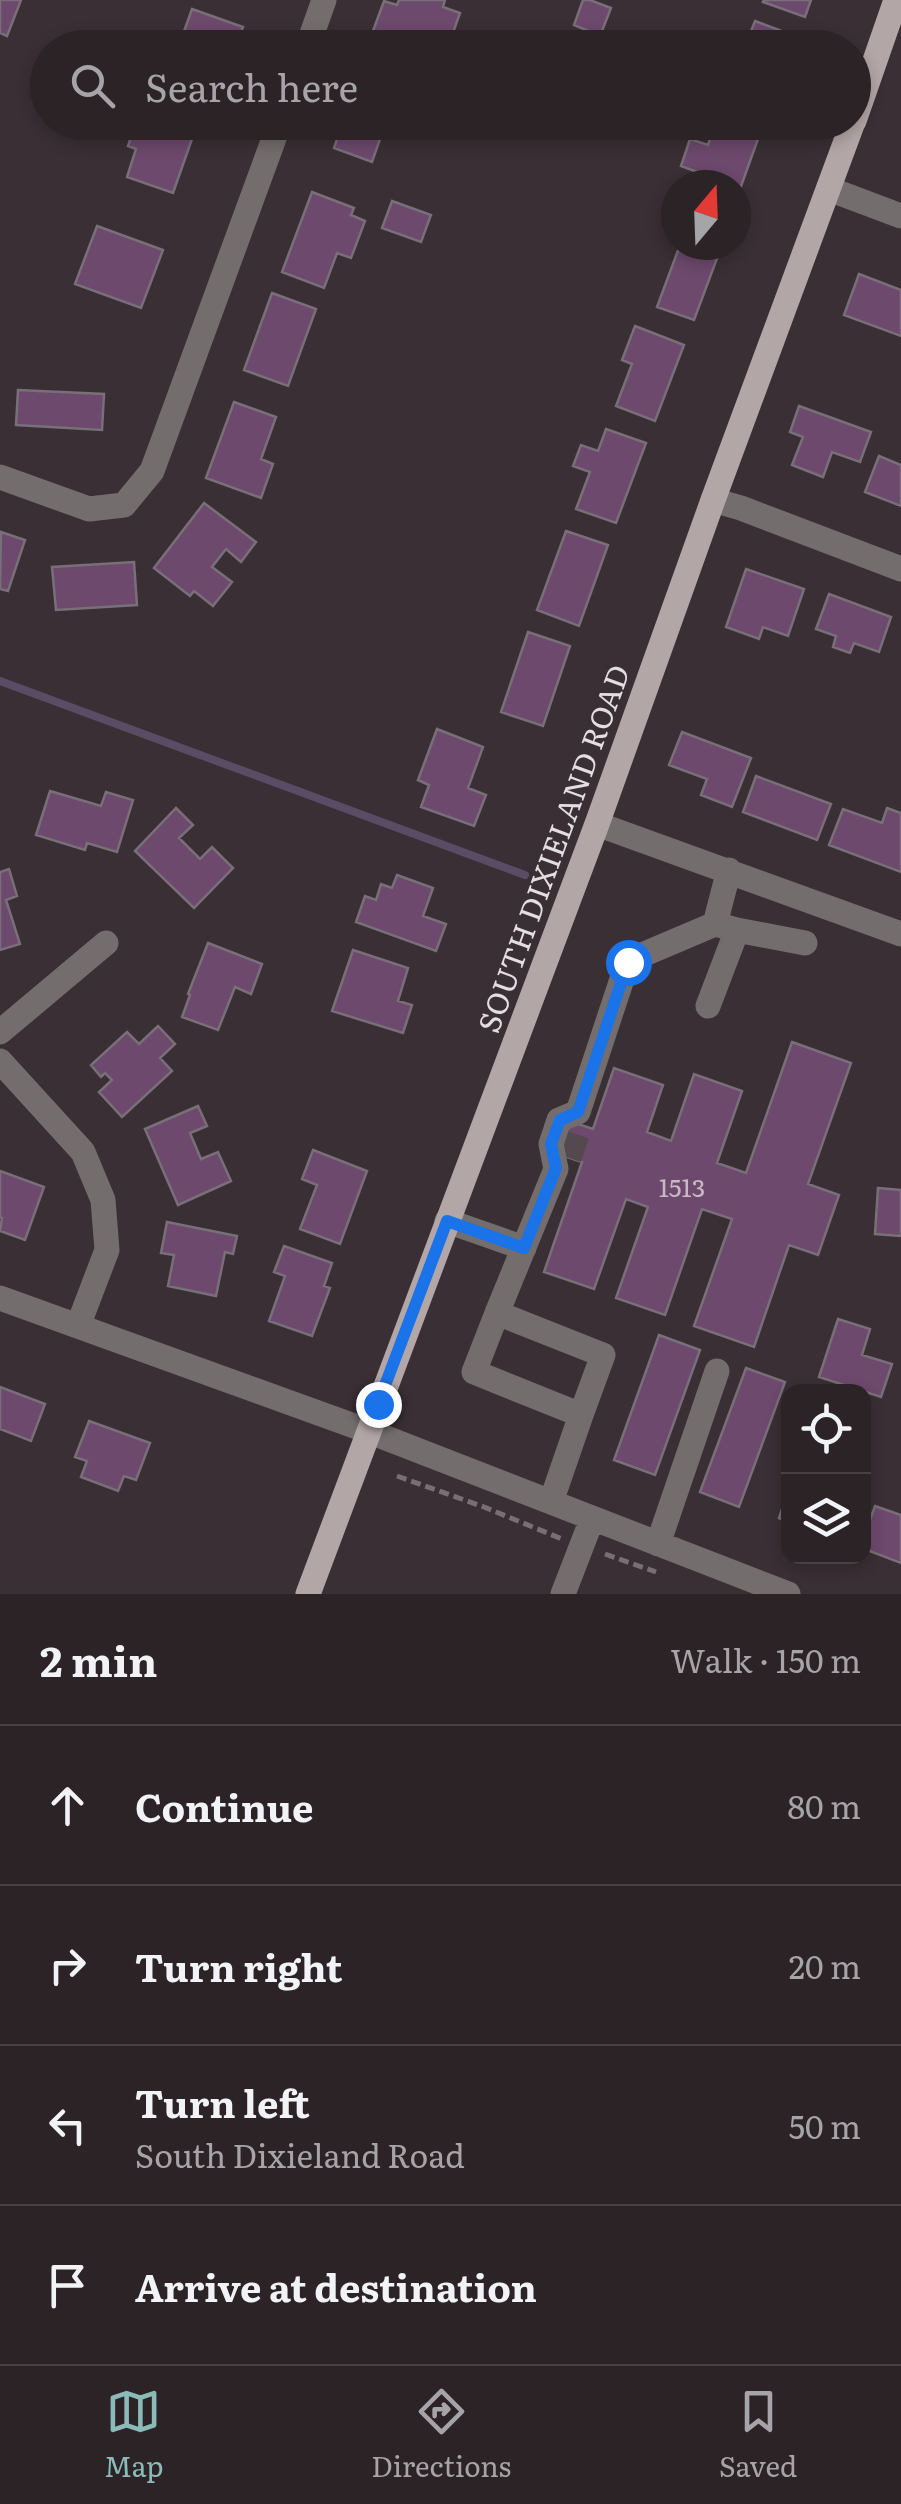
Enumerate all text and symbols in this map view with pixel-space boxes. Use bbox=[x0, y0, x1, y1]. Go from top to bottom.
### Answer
search box bbox=[30, 30, 871, 140]
text: Search here bbox=[145, 57, 358, 114]
icon: search bbox=[65, 58, 120, 113]
north arrow bbox=[661, 170, 751, 260]
street label: SOUTH DIXIELAND ROAD bbox=[465, 658, 639, 1038]
route start bbox=[606, 940, 652, 986]
house number: 1513 bbox=[659, 1168, 705, 1205]
route end bbox=[356, 1382, 402, 1428]
map controls bbox=[781, 1384, 871, 1564]
button: locate bbox=[781, 1384, 871, 1474]
button: layers bbox=[781, 1474, 871, 1564]
text: 2 min bbox=[40, 1628, 157, 1690]
text: Walk · 150 m bbox=[670, 1635, 861, 1683]
text: Continue bbox=[135, 1777, 313, 1834]
icon: ahead bbox=[40, 1778, 95, 1833]
text: 80 m bbox=[787, 1781, 861, 1829]
text: Turn right bbox=[135, 1937, 342, 1994]
icon: right bbox=[40, 1938, 95, 1993]
text: 20 m bbox=[789, 1941, 861, 1989]
text: Turn left bbox=[135, 2073, 310, 2130]
icon: left bbox=[40, 2098, 95, 2153]
text: 50 m bbox=[789, 2101, 861, 2149]
text: South Dixieland Road bbox=[135, 2130, 465, 2178]
text: Arrive at destination bbox=[135, 2257, 537, 2314]
icon: arrive bbox=[40, 2258, 95, 2313]
tab: Map bbox=[104, 2384, 164, 2486]
tab: Directions bbox=[371, 2384, 511, 2486]
tab: Saved bbox=[719, 2384, 797, 2486]

